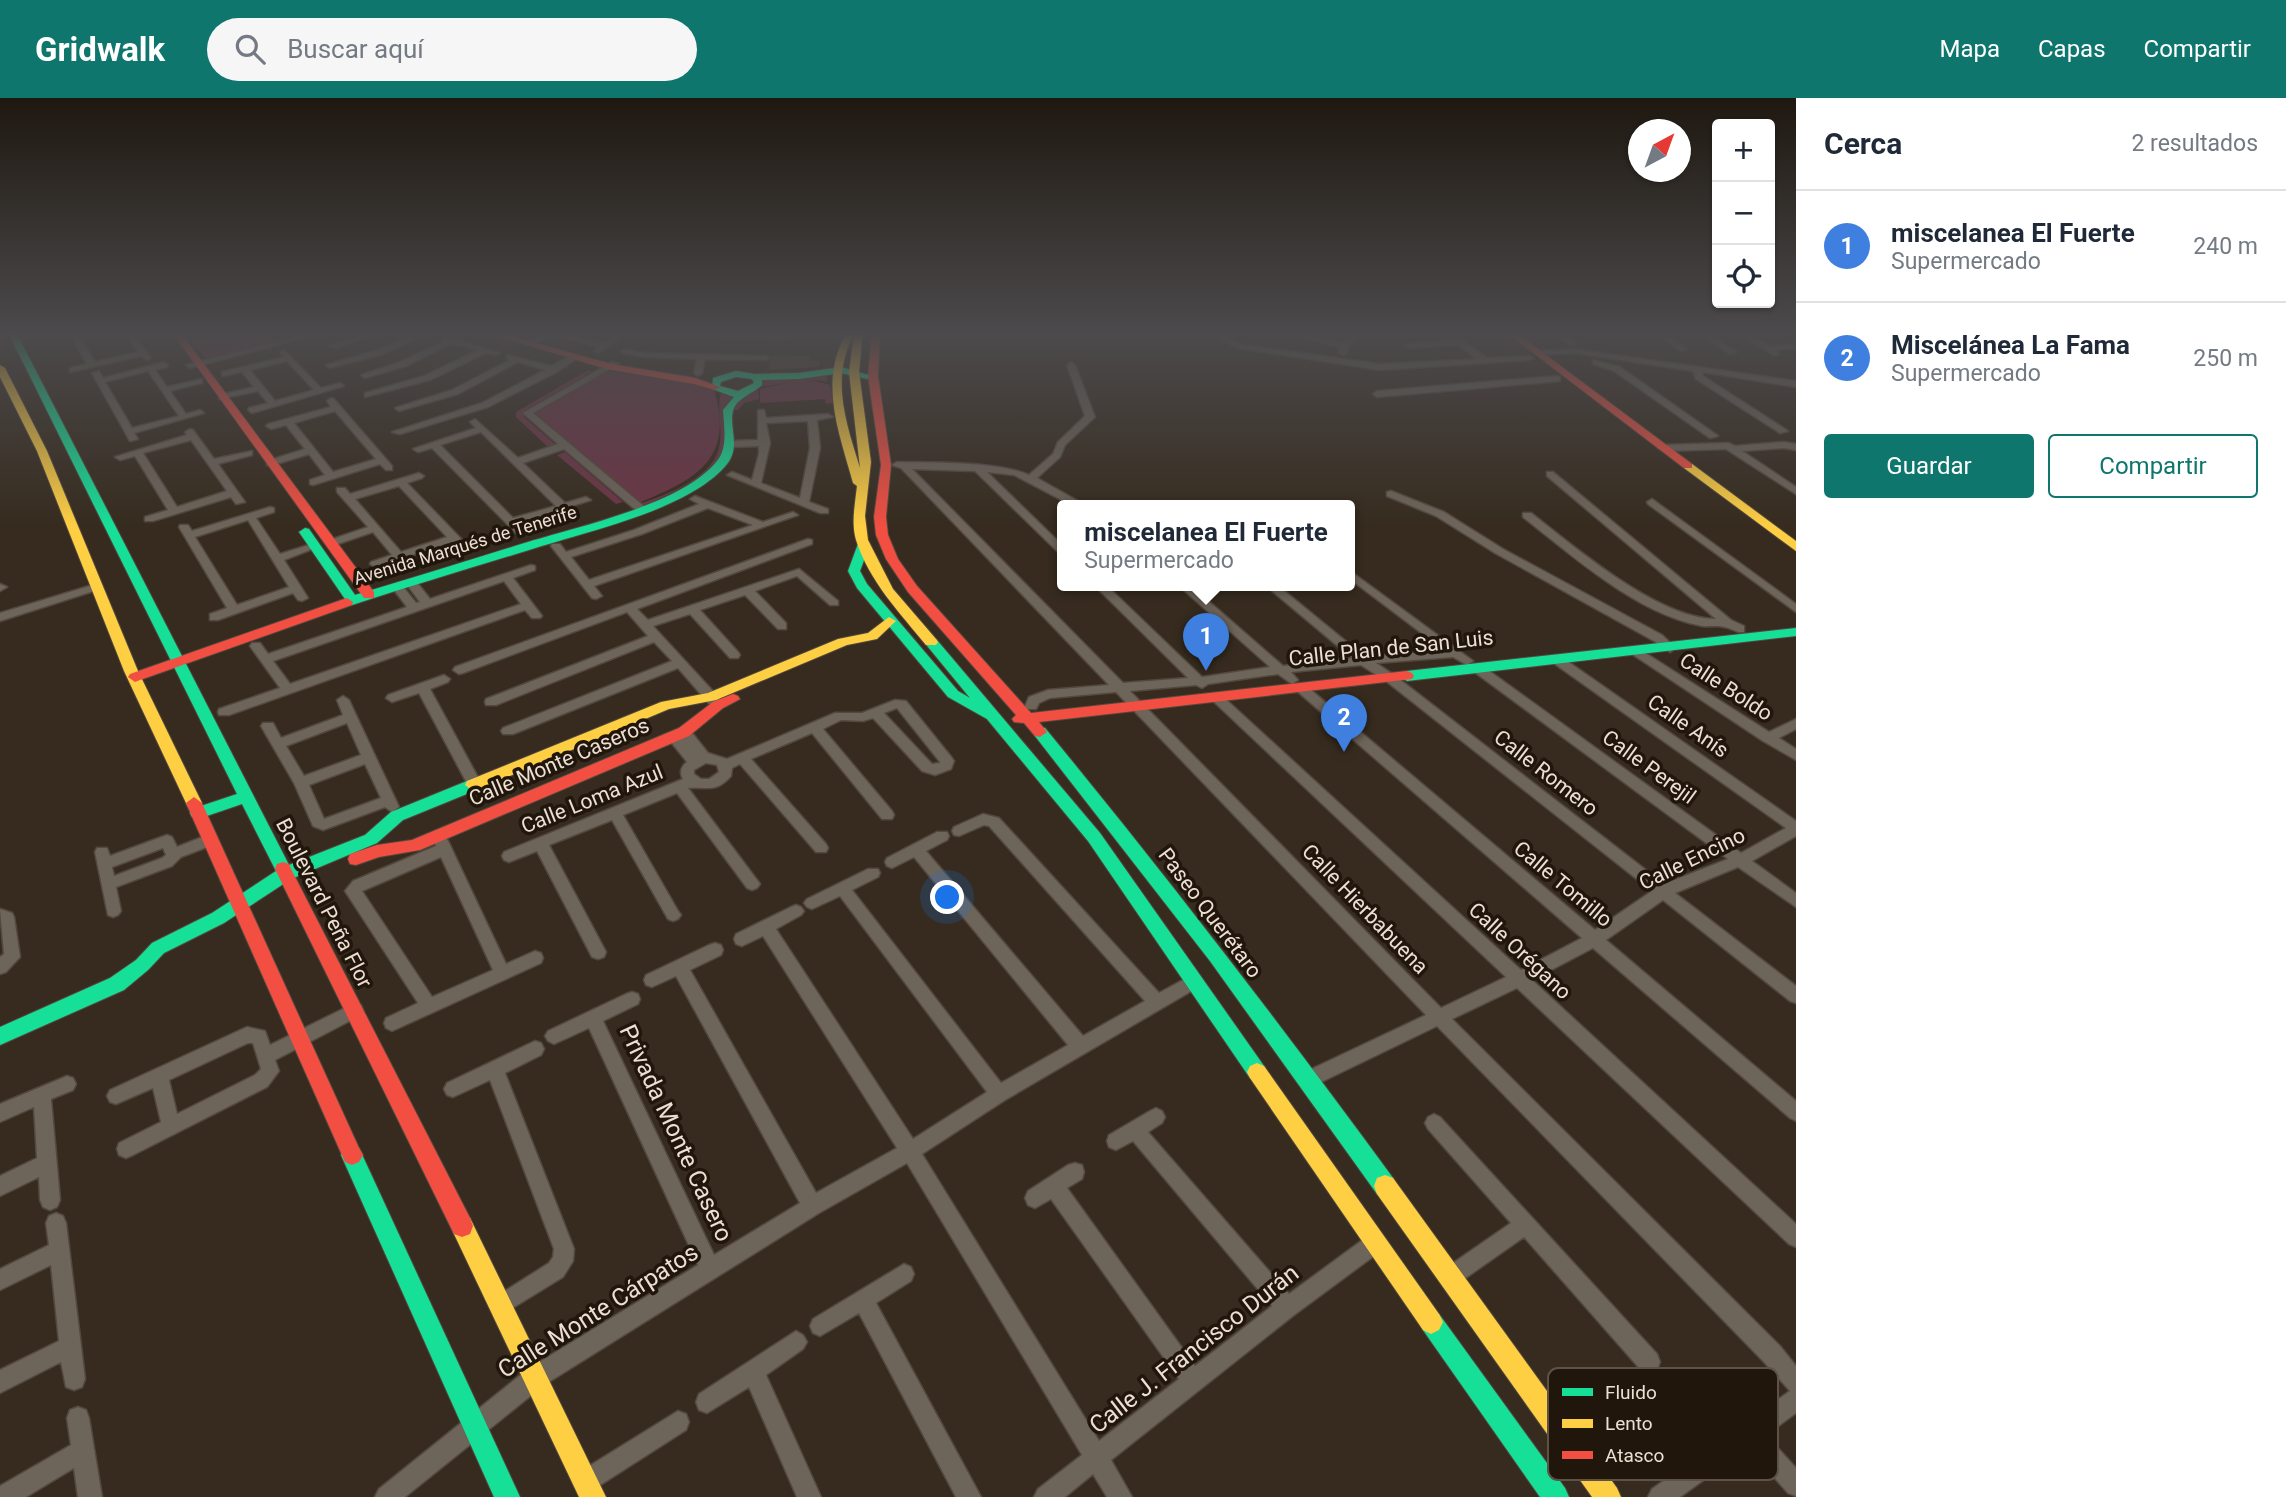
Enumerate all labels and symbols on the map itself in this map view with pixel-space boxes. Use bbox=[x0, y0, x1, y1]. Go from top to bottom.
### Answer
north arrow bbox=[1628, 119, 1691, 182]
street label: Avenida Marqués de Tenerife bbox=[351, 501, 579, 589]
pin: 1 bbox=[1183, 613, 1229, 671]
street label: Calle Plan de San Luis bbox=[1288, 625, 1494, 671]
street label: Calle Boldo bbox=[1675, 648, 1777, 726]
street label: Calle Anís bbox=[1643, 690, 1733, 762]
pin: 2 bbox=[1321, 694, 1367, 752]
street label: Calle Monte Caseros bbox=[465, 713, 653, 811]
street label: Calle Romero bbox=[1489, 725, 1603, 821]
street label: Calle Perejil bbox=[1598, 725, 1700, 809]
street label: Calle Loma Azul bbox=[518, 760, 666, 838]
street label: Boulevard Peña Flor bbox=[271, 814, 377, 992]
street label: Calle Encino bbox=[1635, 823, 1749, 895]
street label: Calle Tomillo bbox=[1509, 836, 1617, 932]
street label: Calle Hierbabuena bbox=[1297, 839, 1433, 979]
street label: Paseo Querétaro bbox=[1153, 843, 1267, 983]
your location bbox=[930, 880, 964, 914]
street label: Calle Orégano bbox=[1464, 898, 1576, 1004]
street label: Privada Monte Casero bbox=[613, 1020, 739, 1246]
street label: Calle Monte Cárpatos bbox=[493, 1238, 703, 1384]
street label: Calle J. Francisco Durán bbox=[1084, 1259, 1304, 1439]
legend bbox=[1548, 1368, 1778, 1480]
text: Fluido bbox=[1605, 1381, 1657, 1404]
text: Lento bbox=[1605, 1412, 1653, 1435]
text: Atasco bbox=[1605, 1444, 1664, 1467]

